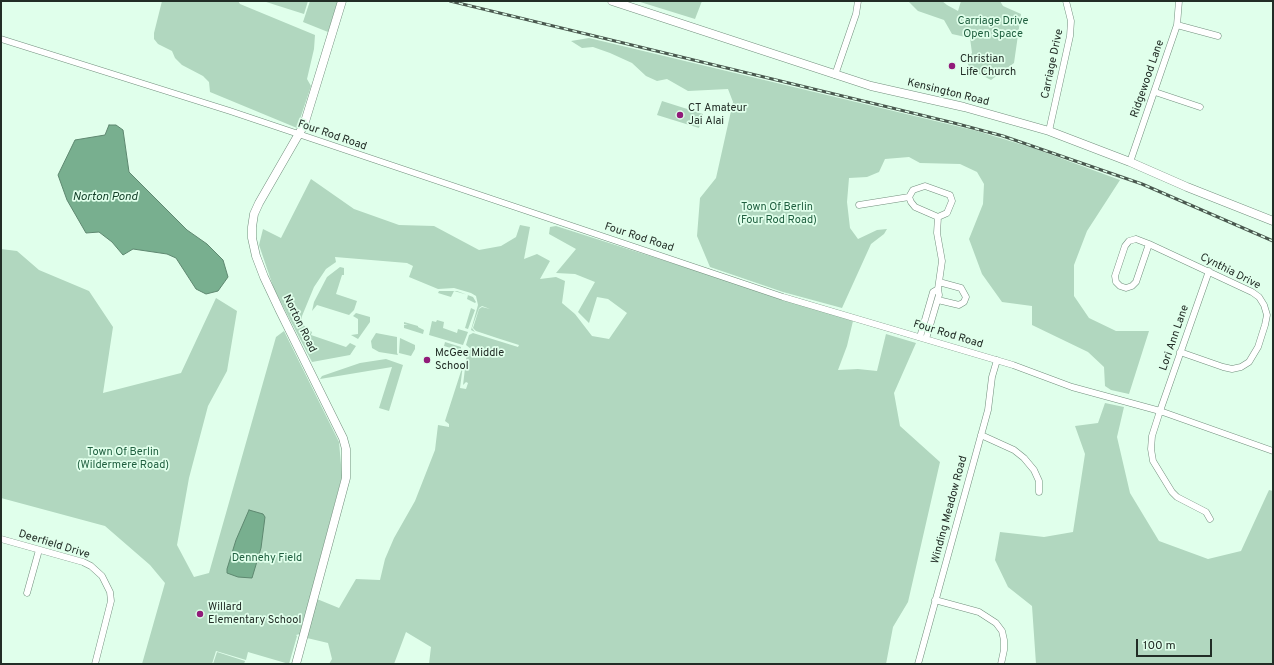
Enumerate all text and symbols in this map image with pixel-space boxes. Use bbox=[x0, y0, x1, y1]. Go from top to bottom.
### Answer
park label: Carriage Drive Open Space bbox=[958, 15, 1028, 41]
street label: Carriage Drive bbox=[1039, 28, 1067, 100]
street label: Ridgewood Lane bbox=[1128, 38, 1168, 120]
place label: Christian Life Church bbox=[960, 53, 1016, 79]
marker: Christian Life Church bbox=[947, 61, 957, 71]
street label: Kensington Road bbox=[906, 76, 990, 110]
place label: CT Amateur Jai Alai bbox=[688, 102, 747, 128]
marker: CT Amateur Jai Alai bbox=[675, 110, 685, 120]
street label: Four Rod Road bbox=[296, 118, 368, 154]
water label: Norton Pond bbox=[72, 191, 138, 205]
park label: Town Of Berlin (Four Rod Road) bbox=[737, 201, 817, 227]
street label: Four Rod Road bbox=[603, 221, 675, 255]
street label: Cynthia Drive bbox=[1197, 251, 1263, 293]
street label: Norton Road bbox=[279, 293, 319, 355]
street label: Lori Ann Lane bbox=[1158, 303, 1192, 373]
street label: Four Rod Road bbox=[912, 318, 984, 352]
place label: McGee Middle School bbox=[435, 347, 504, 373]
marker: McGee Middle School bbox=[422, 355, 432, 365]
park label: Town Of Berlin (Wildermere Road) bbox=[77, 446, 169, 472]
street label: Winding Meadow Road bbox=[929, 455, 971, 565]
street label: Deerfield Drive bbox=[17, 528, 91, 562]
park label: Dennehy Field bbox=[232, 552, 302, 566]
place label: Willard Elementary School bbox=[208, 601, 301, 627]
marker: Willard Elementary School bbox=[195, 609, 205, 619]
scale bar bbox=[1138, 631, 1214, 657]
text: 100 m bbox=[1143, 638, 1176, 654]

